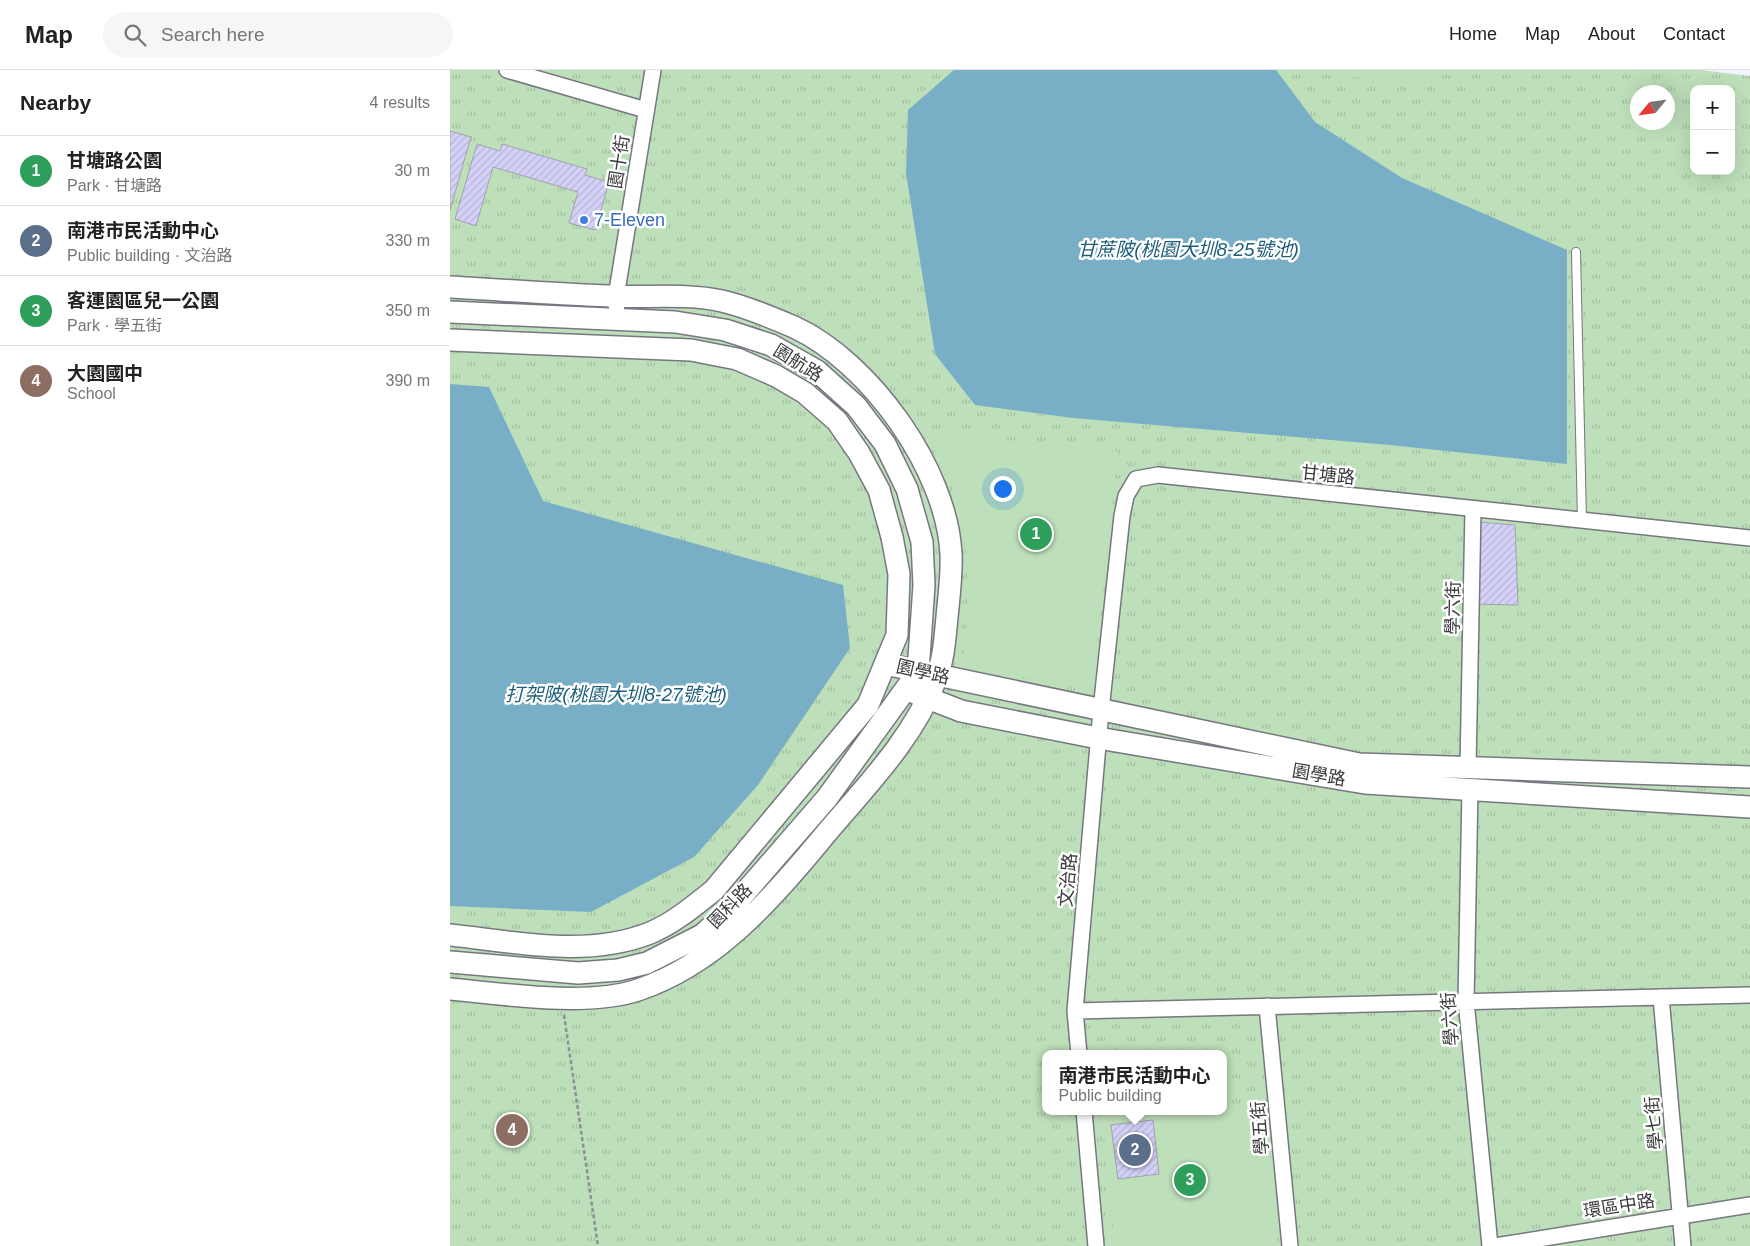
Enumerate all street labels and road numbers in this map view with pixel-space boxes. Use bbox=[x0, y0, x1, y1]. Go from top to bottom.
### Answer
street label: 園十街 bbox=[605, 134, 633, 190]
street label: 園航路 bbox=[770, 340, 826, 386]
street label: 甘塘路 bbox=[1300, 462, 1356, 488]
street label: 學六街 bbox=[1443, 581, 1463, 635]
street label: 園學路 bbox=[894, 656, 952, 688]
street label: 園學路 bbox=[1291, 760, 1347, 790]
street label: 文治路 bbox=[1056, 852, 1080, 908]
street label: 園科路 bbox=[704, 880, 756, 932]
street label: 學六街 bbox=[1438, 991, 1462, 1047]
street label: 學七街 bbox=[1642, 1095, 1666, 1151]
street label: 學五街 bbox=[1248, 1100, 1272, 1156]
street label: 環區中路 bbox=[1582, 1190, 1656, 1222]

